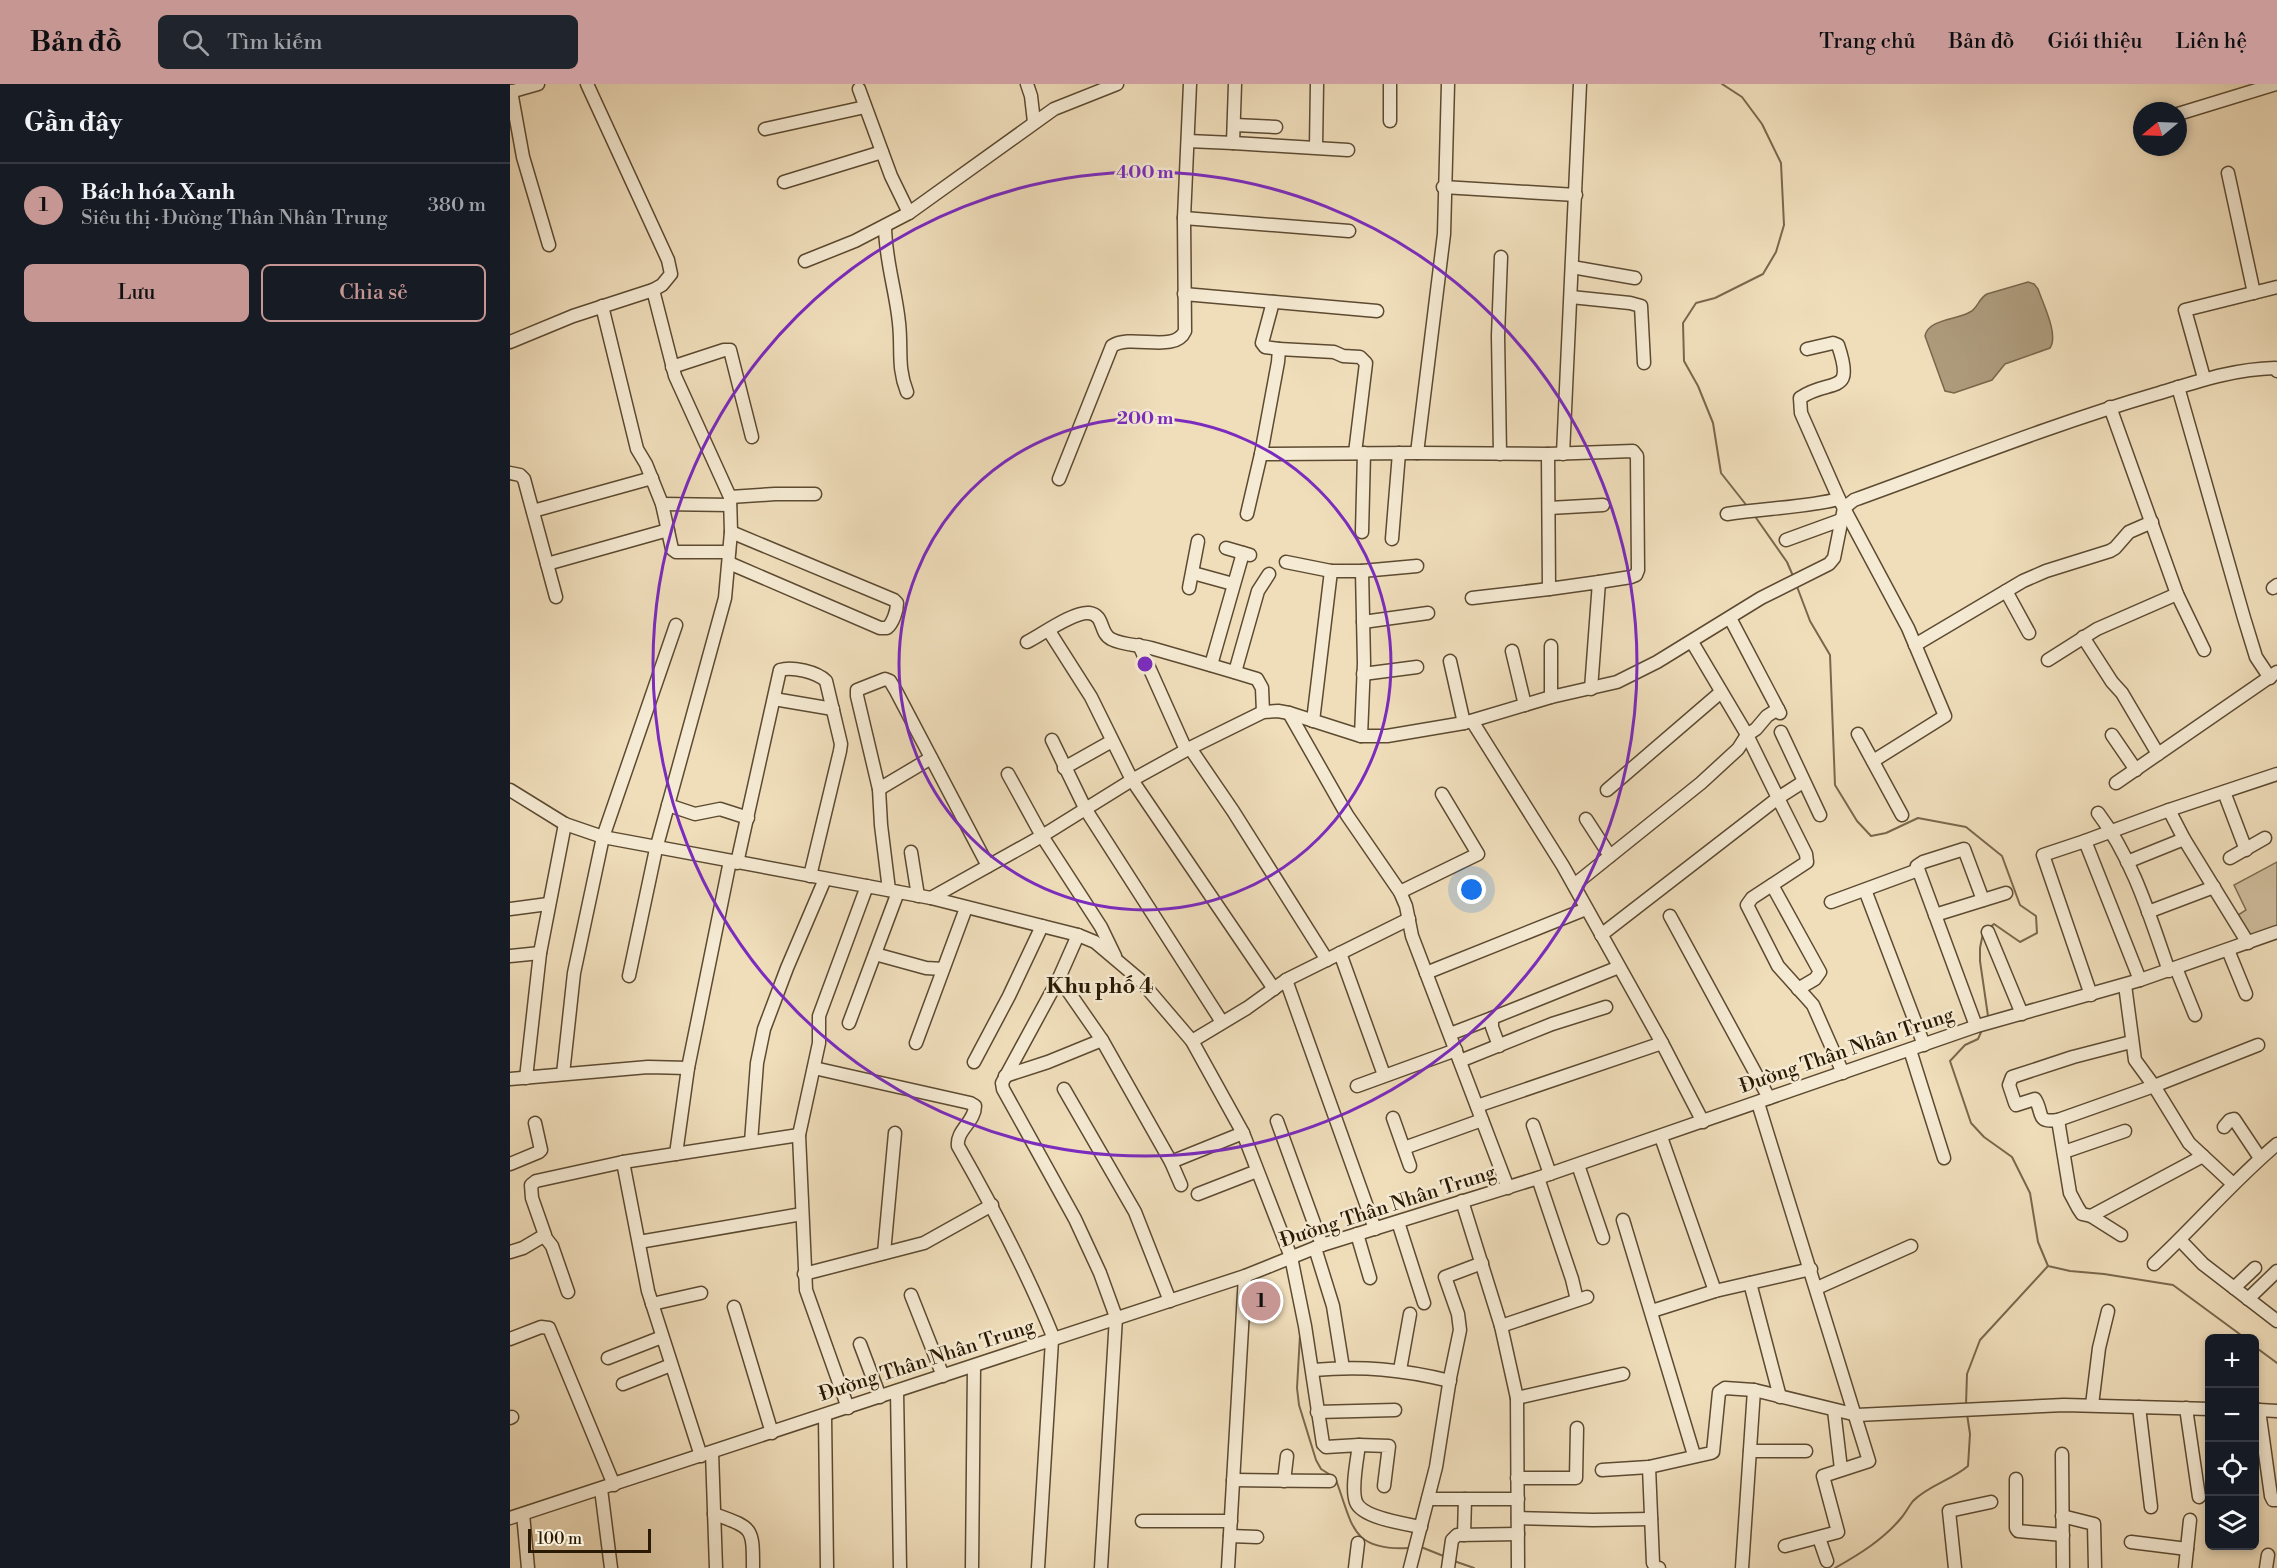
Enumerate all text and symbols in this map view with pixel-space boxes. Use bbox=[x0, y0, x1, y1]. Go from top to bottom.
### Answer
search box bbox=[158, 15, 578, 69]
text: Bản đồ bbox=[30, 25, 122, 60]
icon: search bbox=[179, 26, 212, 59]
text: Tìm kiếm bbox=[227, 29, 323, 56]
text: Trang chủ bbox=[1819, 29, 1915, 55]
text: Bản đồ bbox=[1948, 29, 2014, 55]
text: Giới thiệu bbox=[2047, 29, 2143, 55]
text: Liên hệ bbox=[2176, 29, 2247, 55]
north arrow bbox=[2133, 102, 2187, 156]
text: Gần đây bbox=[24, 107, 122, 139]
text: 400 m bbox=[1116, 161, 1174, 184]
text: Bách hóa Xanh bbox=[81, 179, 235, 206]
text: 1 bbox=[39, 193, 48, 218]
text: 380 m bbox=[428, 193, 486, 218]
text: Siêu thị · Đường Thân Nhân Trung bbox=[81, 206, 388, 231]
button: Lưu bbox=[24, 264, 249, 322]
button: Chia sẻ bbox=[261, 264, 486, 322]
text: 200 m bbox=[1117, 407, 1174, 430]
centre of rings bbox=[1135, 654, 1155, 674]
your location bbox=[1457, 875, 1486, 904]
district label: Khu phố 4 bbox=[1046, 973, 1154, 1000]
street label: Đường Thân Nhân Trung bbox=[1736, 1002, 1958, 1100]
street label: Đường Thân Nhân Trung bbox=[1277, 1160, 1500, 1254]
pin: 1 bbox=[1242, 1278, 1281, 1324]
street label: Đường Thân Nhân Trung bbox=[816, 1314, 1039, 1408]
map controls bbox=[2205, 1334, 2259, 1550]
button: + bbox=[2205, 1334, 2259, 1388]
button: − bbox=[2205, 1388, 2259, 1442]
button: locate bbox=[2205, 1442, 2259, 1496]
button: layers bbox=[2205, 1496, 2259, 1550]
scale bar bbox=[528, 1526, 651, 1554]
text: 100 m bbox=[537, 1529, 582, 1549]

